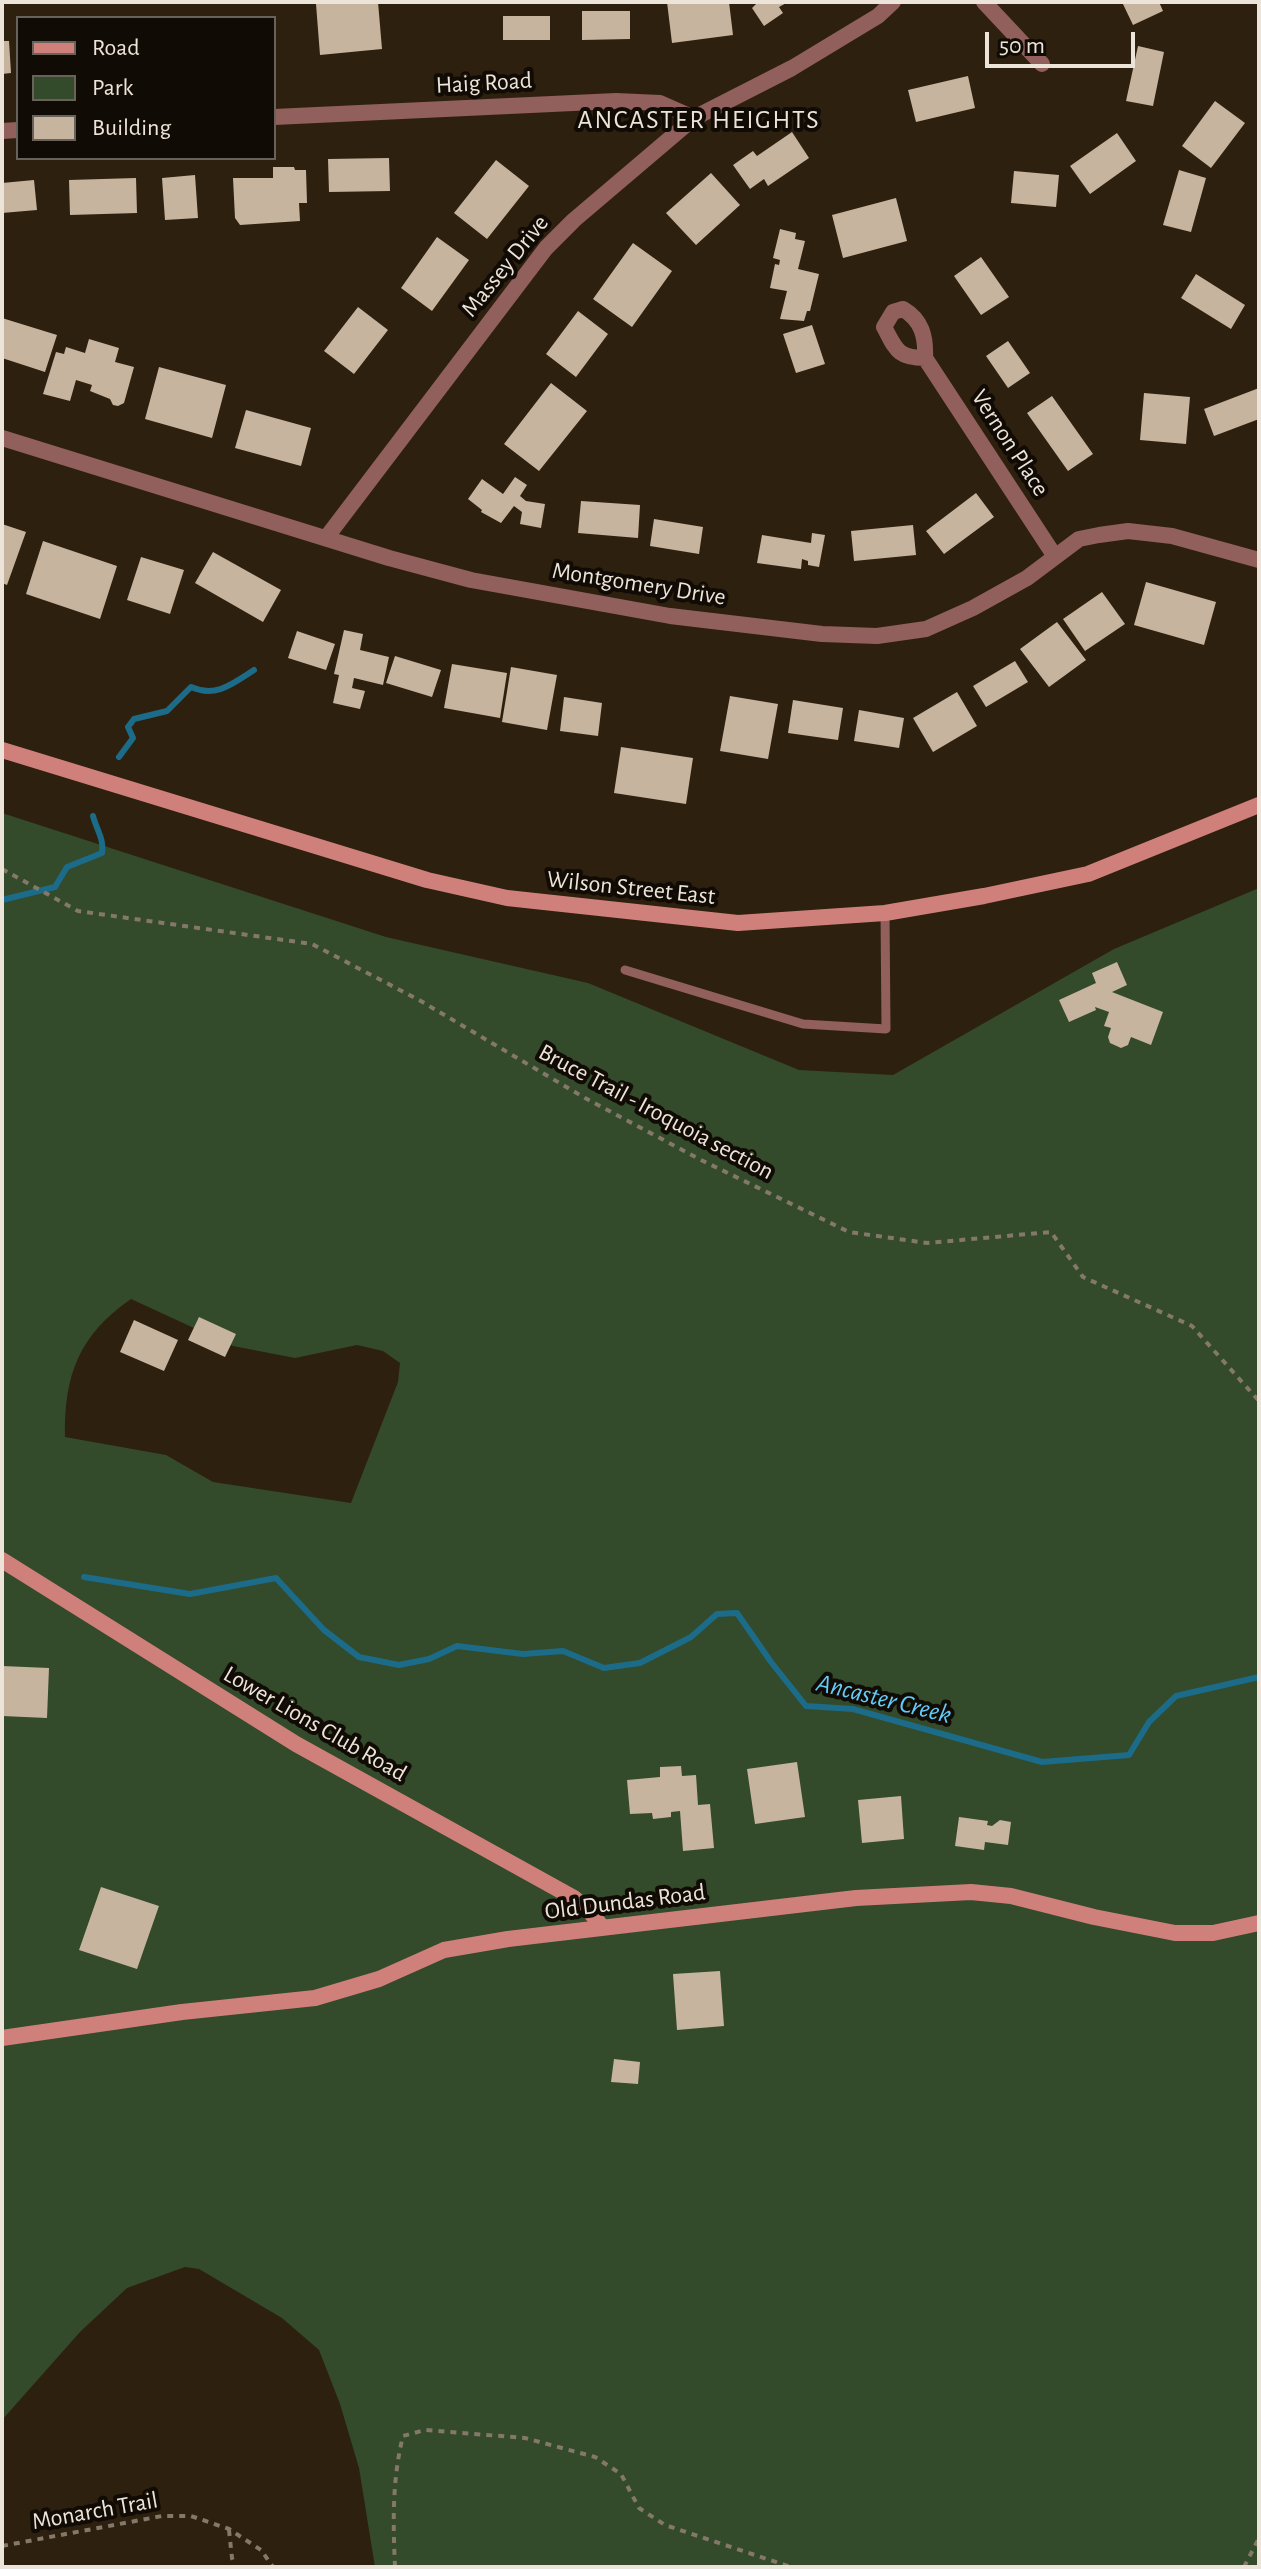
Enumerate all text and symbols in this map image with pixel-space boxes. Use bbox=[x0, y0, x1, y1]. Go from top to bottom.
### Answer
legend bbox=[16, 16, 276, 160]
scale bar bbox=[989, 16, 1139, 66]
text: 50 m bbox=[999, 34, 1045, 58]
text: Road bbox=[92, 36, 140, 60]
street label: Haig Road bbox=[435, 66, 533, 100]
text: Park bbox=[92, 76, 133, 100]
district label: ANCASTER HEIGHTS bbox=[577, 104, 821, 136]
text: Building bbox=[92, 116, 171, 140]
street label: Massey Drive bbox=[455, 209, 555, 323]
street label: Vernon Place bbox=[965, 384, 1055, 502]
street label: Montgomery Drive bbox=[550, 556, 728, 612]
street label: Wilson Street East bbox=[545, 865, 717, 911]
street label: Bruce Trail - Iroquoia section bbox=[534, 1038, 778, 1186]
street label: Lower Lions Club Road bbox=[218, 1660, 412, 1788]
water label: Ancaster Creek bbox=[813, 1667, 955, 1731]
street label: Old Dundas Road bbox=[543, 1878, 707, 1926]
street label: Monarch Trail bbox=[30, 2486, 160, 2536]

